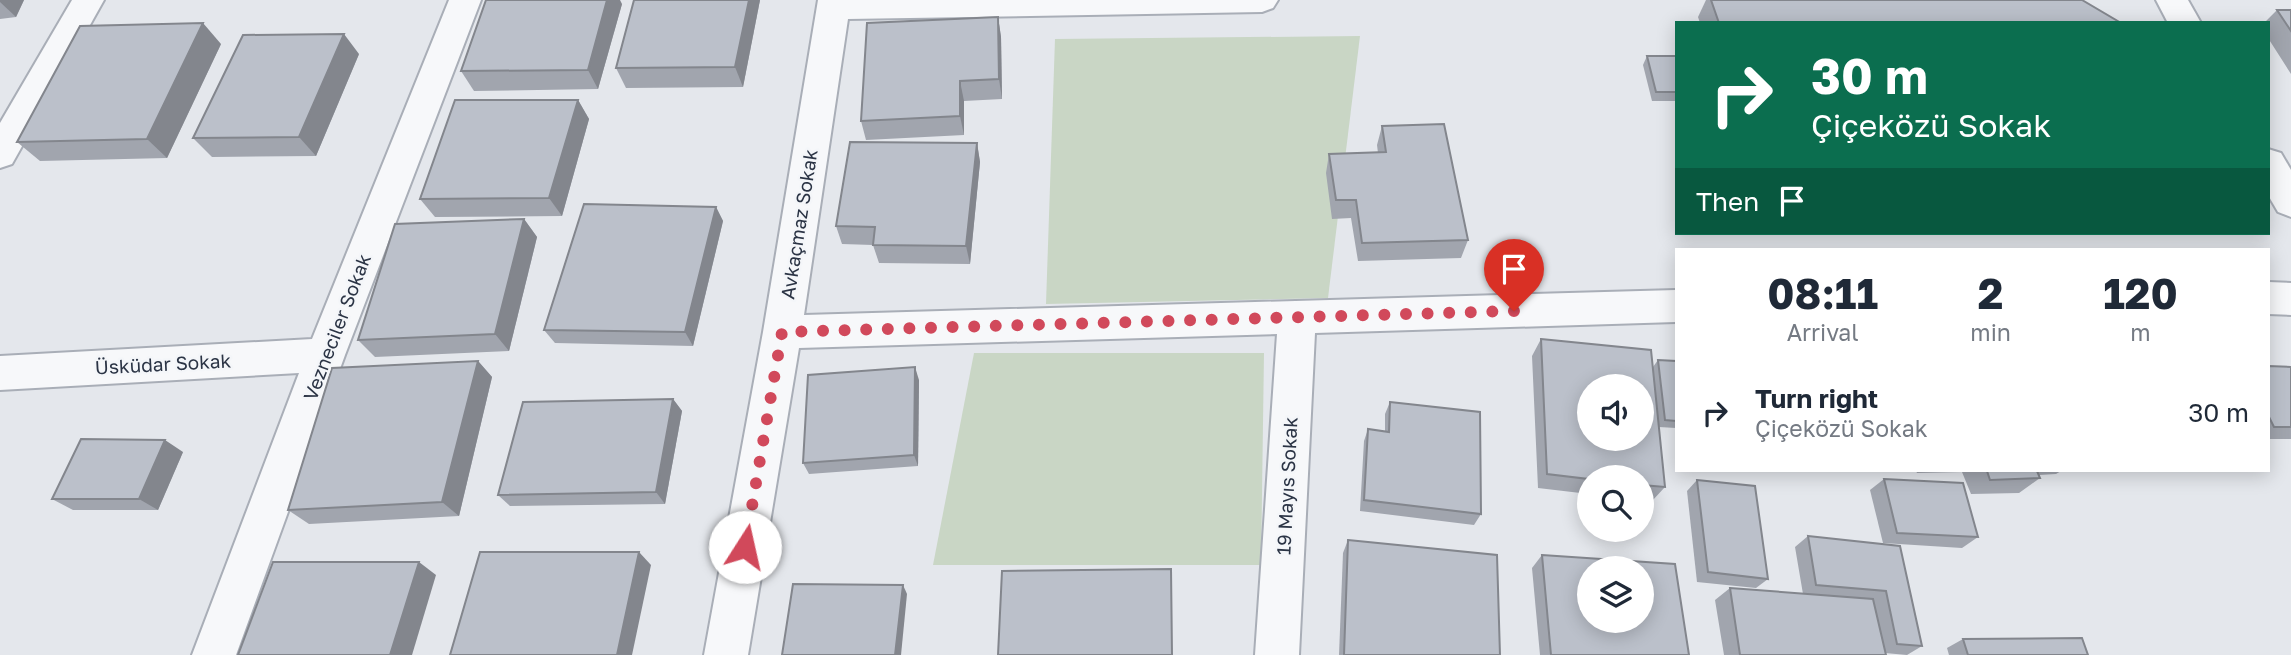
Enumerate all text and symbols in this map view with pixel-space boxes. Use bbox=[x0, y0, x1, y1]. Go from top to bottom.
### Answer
text: 30 m bbox=[1811, 46, 1928, 105]
icon: right bbox=[1696, 49, 1787, 140]
text: Çiçeközü Sokak bbox=[1811, 106, 2051, 144]
street label: Avkaçmaz Sokak bbox=[775, 147, 822, 301]
icon: arrive bbox=[1773, 182, 1811, 220]
text: Then bbox=[1696, 186, 1759, 217]
pin bbox=[1484, 239, 1544, 311]
street label: Vezneciler Sokak bbox=[298, 250, 375, 403]
icon: arrive bbox=[1495, 250, 1533, 288]
text: 08:11 bbox=[1767, 268, 1878, 318]
text: 2 bbox=[1978, 268, 2003, 318]
text: 120 bbox=[2103, 268, 2178, 318]
text: Arrival bbox=[1787, 318, 1859, 346]
text: min bbox=[1970, 318, 2011, 346]
text: m bbox=[2130, 318, 2151, 346]
street label: Üsküdar Sokak bbox=[94, 348, 232, 379]
map controls bbox=[1577, 374, 1654, 633]
button: sound bbox=[1577, 374, 1654, 451]
text: Turn right bbox=[1755, 383, 1878, 414]
icon: right bbox=[1696, 394, 1734, 432]
text: 30 m bbox=[2188, 397, 2249, 428]
text: Çiçeközü Sokak bbox=[1755, 414, 1928, 442]
street label: 19 Mayıs Sokak bbox=[1271, 416, 1302, 556]
button: search bbox=[1577, 465, 1654, 542]
position arrow bbox=[708, 510, 782, 584]
button: layers bbox=[1577, 556, 1654, 633]

